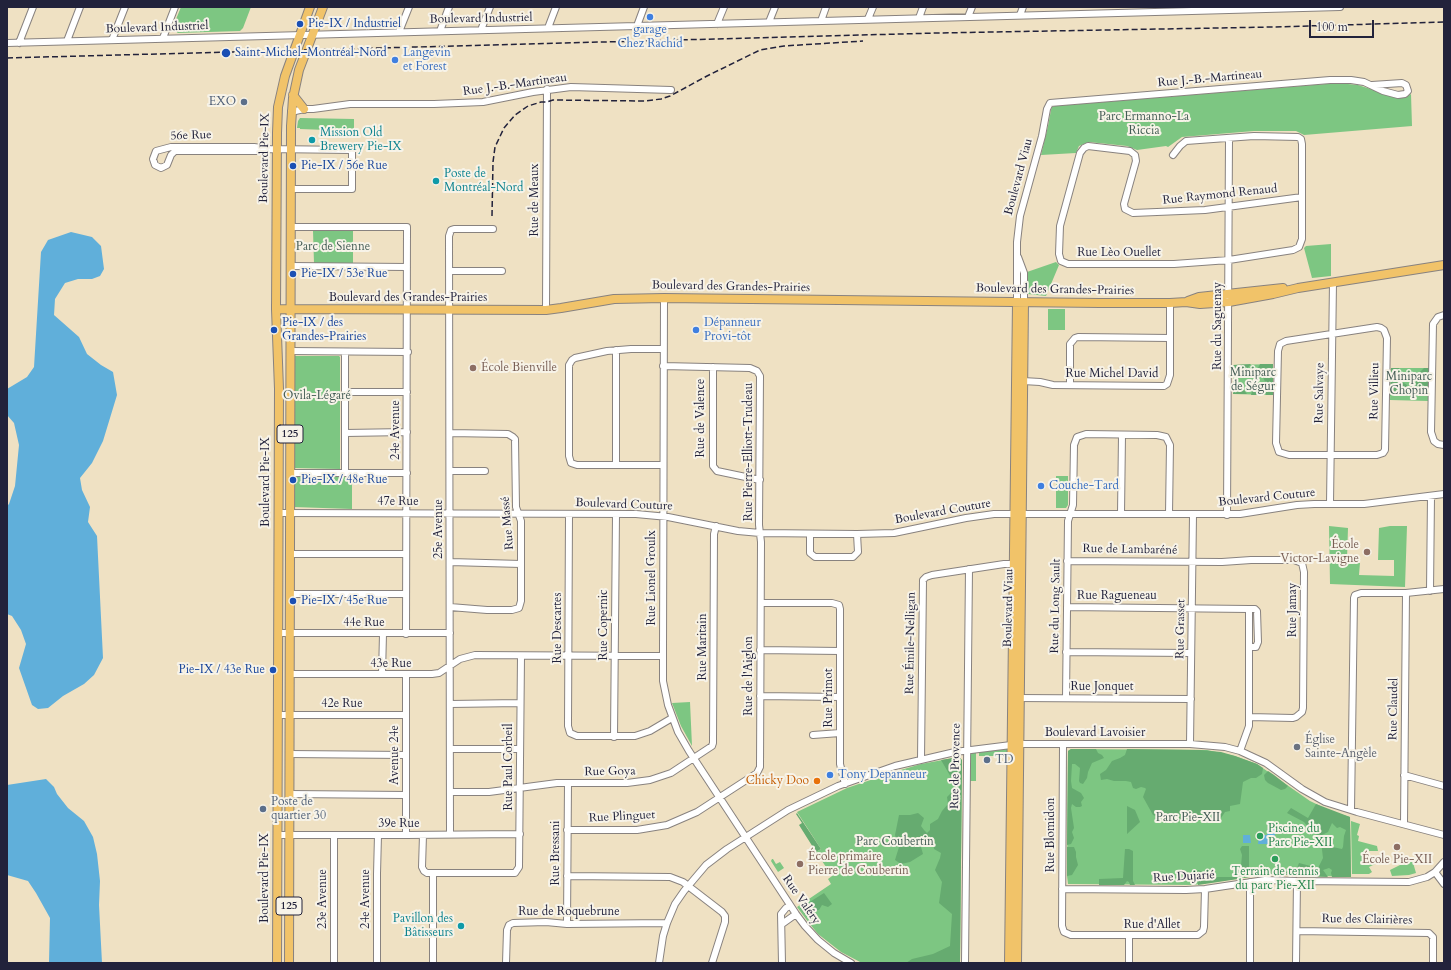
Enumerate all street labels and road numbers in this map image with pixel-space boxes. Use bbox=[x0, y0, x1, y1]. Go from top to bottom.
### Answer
street label: Boulevard Industriel bbox=[429, 11, 533, 27]
street label: Boulevard Industriel bbox=[105, 19, 209, 37]
street label: Rue J.-B.-Martineau bbox=[1157, 67, 1263, 91]
street label: Rue J.-B.-Martineau bbox=[462, 71, 568, 99]
street label: Boulevard Pie-IX bbox=[257, 113, 273, 203]
street label: 56e Rue bbox=[170, 128, 212, 144]
street label: Boulevard Viau bbox=[1002, 137, 1036, 217]
street label: Rue de Meaux bbox=[528, 163, 542, 237]
street label: Rue Raymond Renaud bbox=[1162, 182, 1278, 208]
street label: Rue Lèo Ouellet bbox=[1077, 246, 1161, 260]
street label: Boulevard des Grandes-Prairies bbox=[652, 278, 810, 296]
street label: Boulevard des Grandes-Prairies bbox=[976, 281, 1134, 299]
street label: Rue du Saguenay bbox=[1211, 282, 1225, 370]
street label: Boulevard des Grandes-Prairies bbox=[329, 291, 487, 305]
street label: Rue Salvaye bbox=[1312, 362, 1328, 424]
street label: Rue Villieu bbox=[1367, 362, 1383, 420]
street label: Rue Michel David bbox=[1066, 367, 1158, 381]
street label: Rue de Valence bbox=[694, 379, 708, 457]
street label: Rue Pierre-Elliott-Trudeau bbox=[742, 383, 756, 521]
street label: 24e Avenue bbox=[389, 400, 403, 460]
road number: 125 bbox=[277, 425, 303, 443]
street label: Boulevard Pie-IX bbox=[259, 437, 273, 527]
street label: Boulevard Couture bbox=[1218, 486, 1316, 510]
street label: 47e Rue bbox=[377, 495, 419, 509]
street label: Rue Massé bbox=[498, 496, 518, 550]
street label: Boulevard Couture bbox=[575, 496, 673, 514]
street label: Boulevard Couture bbox=[894, 496, 992, 528]
street label: 25e Avenue bbox=[432, 499, 446, 559]
street label: Rue Lionel Groulx bbox=[645, 530, 659, 626]
street label: Rue de Lambaréné bbox=[1082, 542, 1178, 558]
street label: Rue du Long Sault bbox=[1048, 558, 1064, 654]
street label: Boulevard Viau bbox=[1001, 568, 1017, 648]
street label: Rue Jamay bbox=[1286, 583, 1300, 637]
street label: Rue Copernic bbox=[597, 589, 611, 661]
street label: Rue Ragueneau bbox=[1077, 589, 1157, 603]
street label: Rue Descartes bbox=[551, 592, 565, 664]
street label: Rue Émile-Nelligan bbox=[903, 592, 919, 694]
street label: Rue Grasset bbox=[1173, 599, 1189, 659]
street label: Rue Maritain bbox=[696, 614, 710, 680]
street label: 44e Rue bbox=[343, 616, 385, 630]
street label: Rue de l'Aiglon bbox=[742, 636, 756, 716]
street label: 43e Rue bbox=[370, 657, 412, 671]
street label: Rue Primot bbox=[822, 669, 836, 727]
street label: Rue Claudel bbox=[1386, 678, 1402, 740]
street label: Rue Jonquet bbox=[1070, 680, 1134, 694]
street label: 42e Rue bbox=[321, 697, 363, 711]
street label: Rue Paul Corbeil bbox=[502, 723, 516, 811]
street label: Rue de Provence bbox=[948, 723, 964, 809]
street label: Avenue 24e bbox=[388, 725, 402, 785]
street label: Boulevard Lavoisier bbox=[1045, 726, 1145, 740]
street label: Rue Goya bbox=[584, 764, 636, 780]
street label: Rue Blomidon bbox=[1044, 798, 1058, 872]
street label: Rue Plinguet bbox=[588, 808, 656, 826]
street label: 39e Rue bbox=[378, 817, 420, 831]
street label: Rue Bressani bbox=[549, 821, 563, 885]
street label: Boulevard Pie-IX bbox=[258, 833, 272, 923]
street label: Rue Dujarié bbox=[1153, 868, 1215, 886]
street label: 23e Avenue bbox=[316, 869, 330, 929]
street label: 24e Avenue bbox=[359, 869, 373, 929]
street label: Rue Valéry bbox=[779, 873, 823, 927]
road number: 125 bbox=[276, 897, 302, 915]
street label: Rue de Roquebrune bbox=[518, 905, 620, 919]
street label: Rue des Clairières bbox=[1322, 912, 1412, 928]
street label: Rue d'Allet bbox=[1124, 918, 1180, 932]

